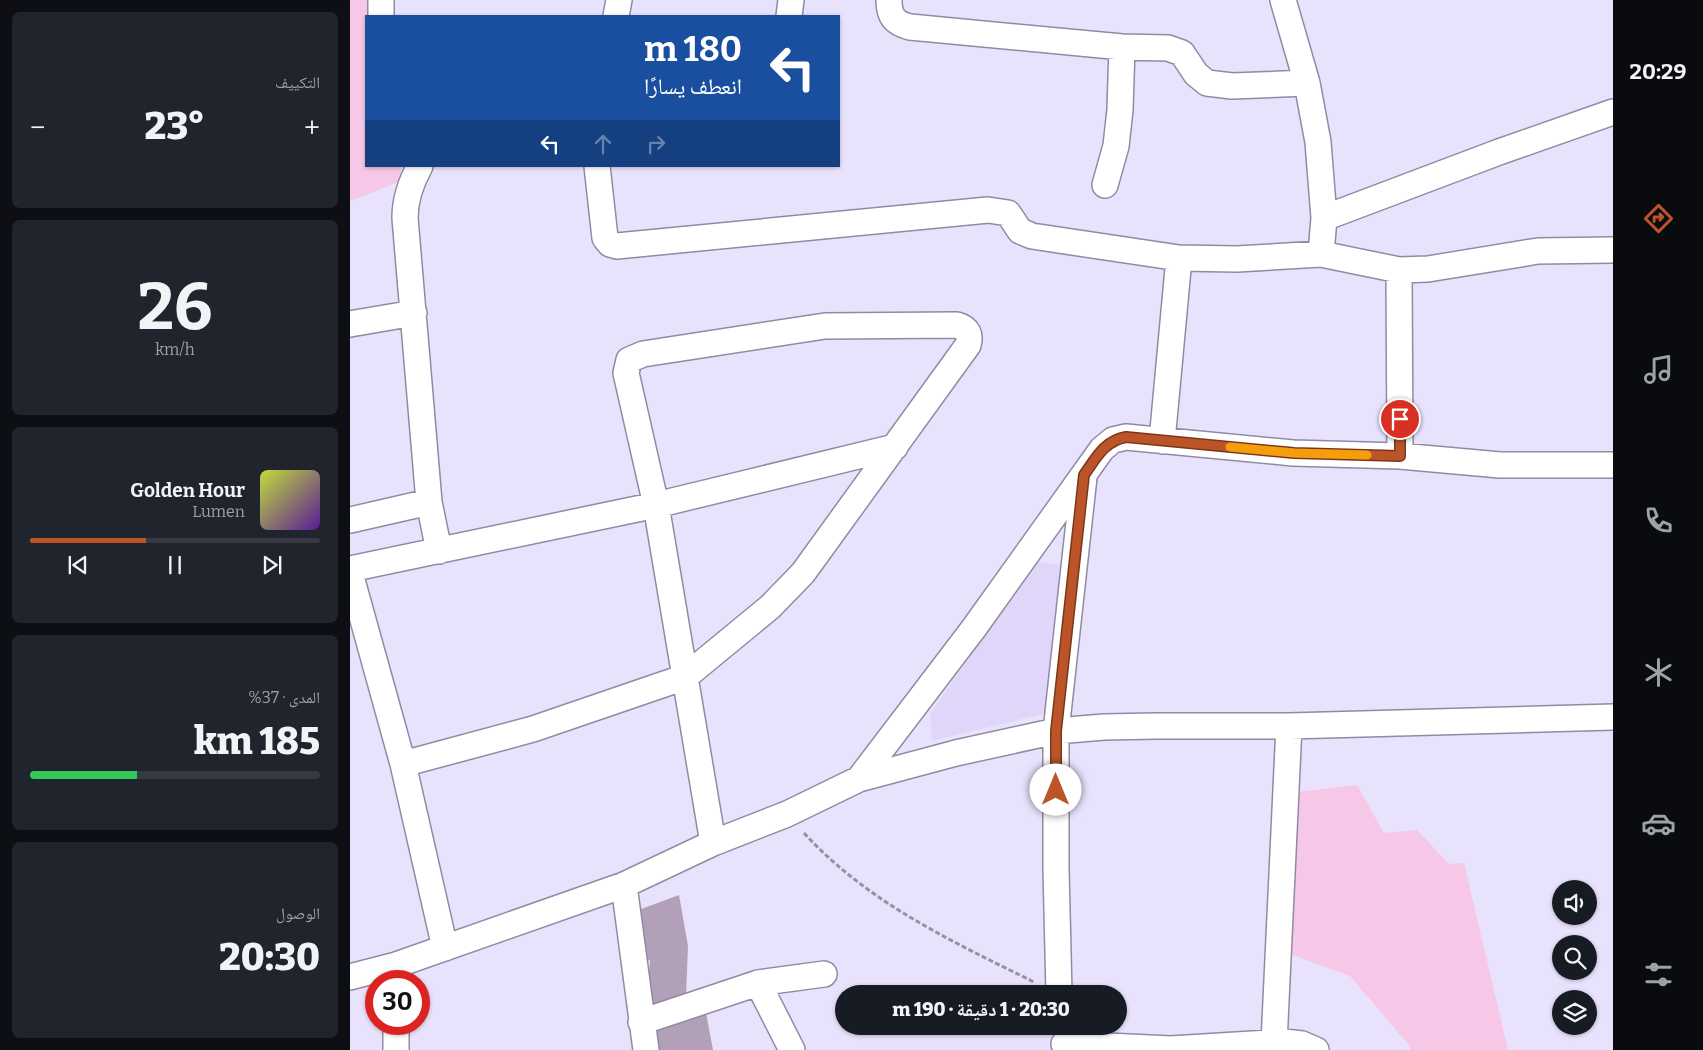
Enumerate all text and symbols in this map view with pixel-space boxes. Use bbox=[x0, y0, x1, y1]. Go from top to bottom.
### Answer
text: 180 m bbox=[644, 28, 742, 70]
icon: left bbox=[760, 35, 825, 100]
text: 20:29 bbox=[1630, 58, 1686, 85]
text: التكييف bbox=[275, 73, 320, 92]
text: انعطف يسارًا bbox=[644, 73, 742, 100]
text: 23° bbox=[145, 103, 205, 149]
text: − bbox=[30, 111, 45, 144]
text: + bbox=[304, 111, 320, 144]
icon: left bbox=[536, 130, 564, 158]
icon: ahead bbox=[589, 130, 617, 158]
icon: right bbox=[642, 130, 670, 158]
icon: directions bbox=[1641, 201, 1676, 236]
text: 26 bbox=[138, 268, 213, 346]
text: km/h bbox=[155, 340, 195, 359]
icon: music bbox=[1641, 352, 1676, 387]
pin bbox=[1379, 398, 1421, 440]
icon: arrive bbox=[1386, 405, 1414, 433]
text: Golden Hour bbox=[130, 479, 245, 502]
text: Lumen bbox=[192, 502, 245, 521]
icon: phone bbox=[1641, 503, 1676, 538]
icon: previous bbox=[64, 551, 92, 579]
icon: pause bbox=[161, 551, 189, 579]
icon: next bbox=[258, 551, 286, 579]
icon: climate bbox=[1641, 655, 1676, 690]
text: المدى · 37% bbox=[248, 688, 320, 707]
text: 185 km bbox=[194, 718, 320, 764]
position arrow bbox=[1029, 763, 1081, 815]
icon: car bbox=[1641, 806, 1676, 841]
map controls bbox=[1552, 880, 1597, 1035]
button: sound bbox=[1552, 880, 1597, 925]
text: الوصول bbox=[276, 904, 320, 923]
text: 20:30 bbox=[219, 934, 320, 980]
button: search bbox=[1552, 935, 1597, 980]
icon: filters bbox=[1641, 957, 1676, 992]
speed limit sign: 30 bbox=[365, 970, 430, 1035]
button: layers bbox=[1552, 990, 1597, 1035]
text: 20:30 · 1 دقيقة · 190 m bbox=[892, 998, 1070, 1021]

